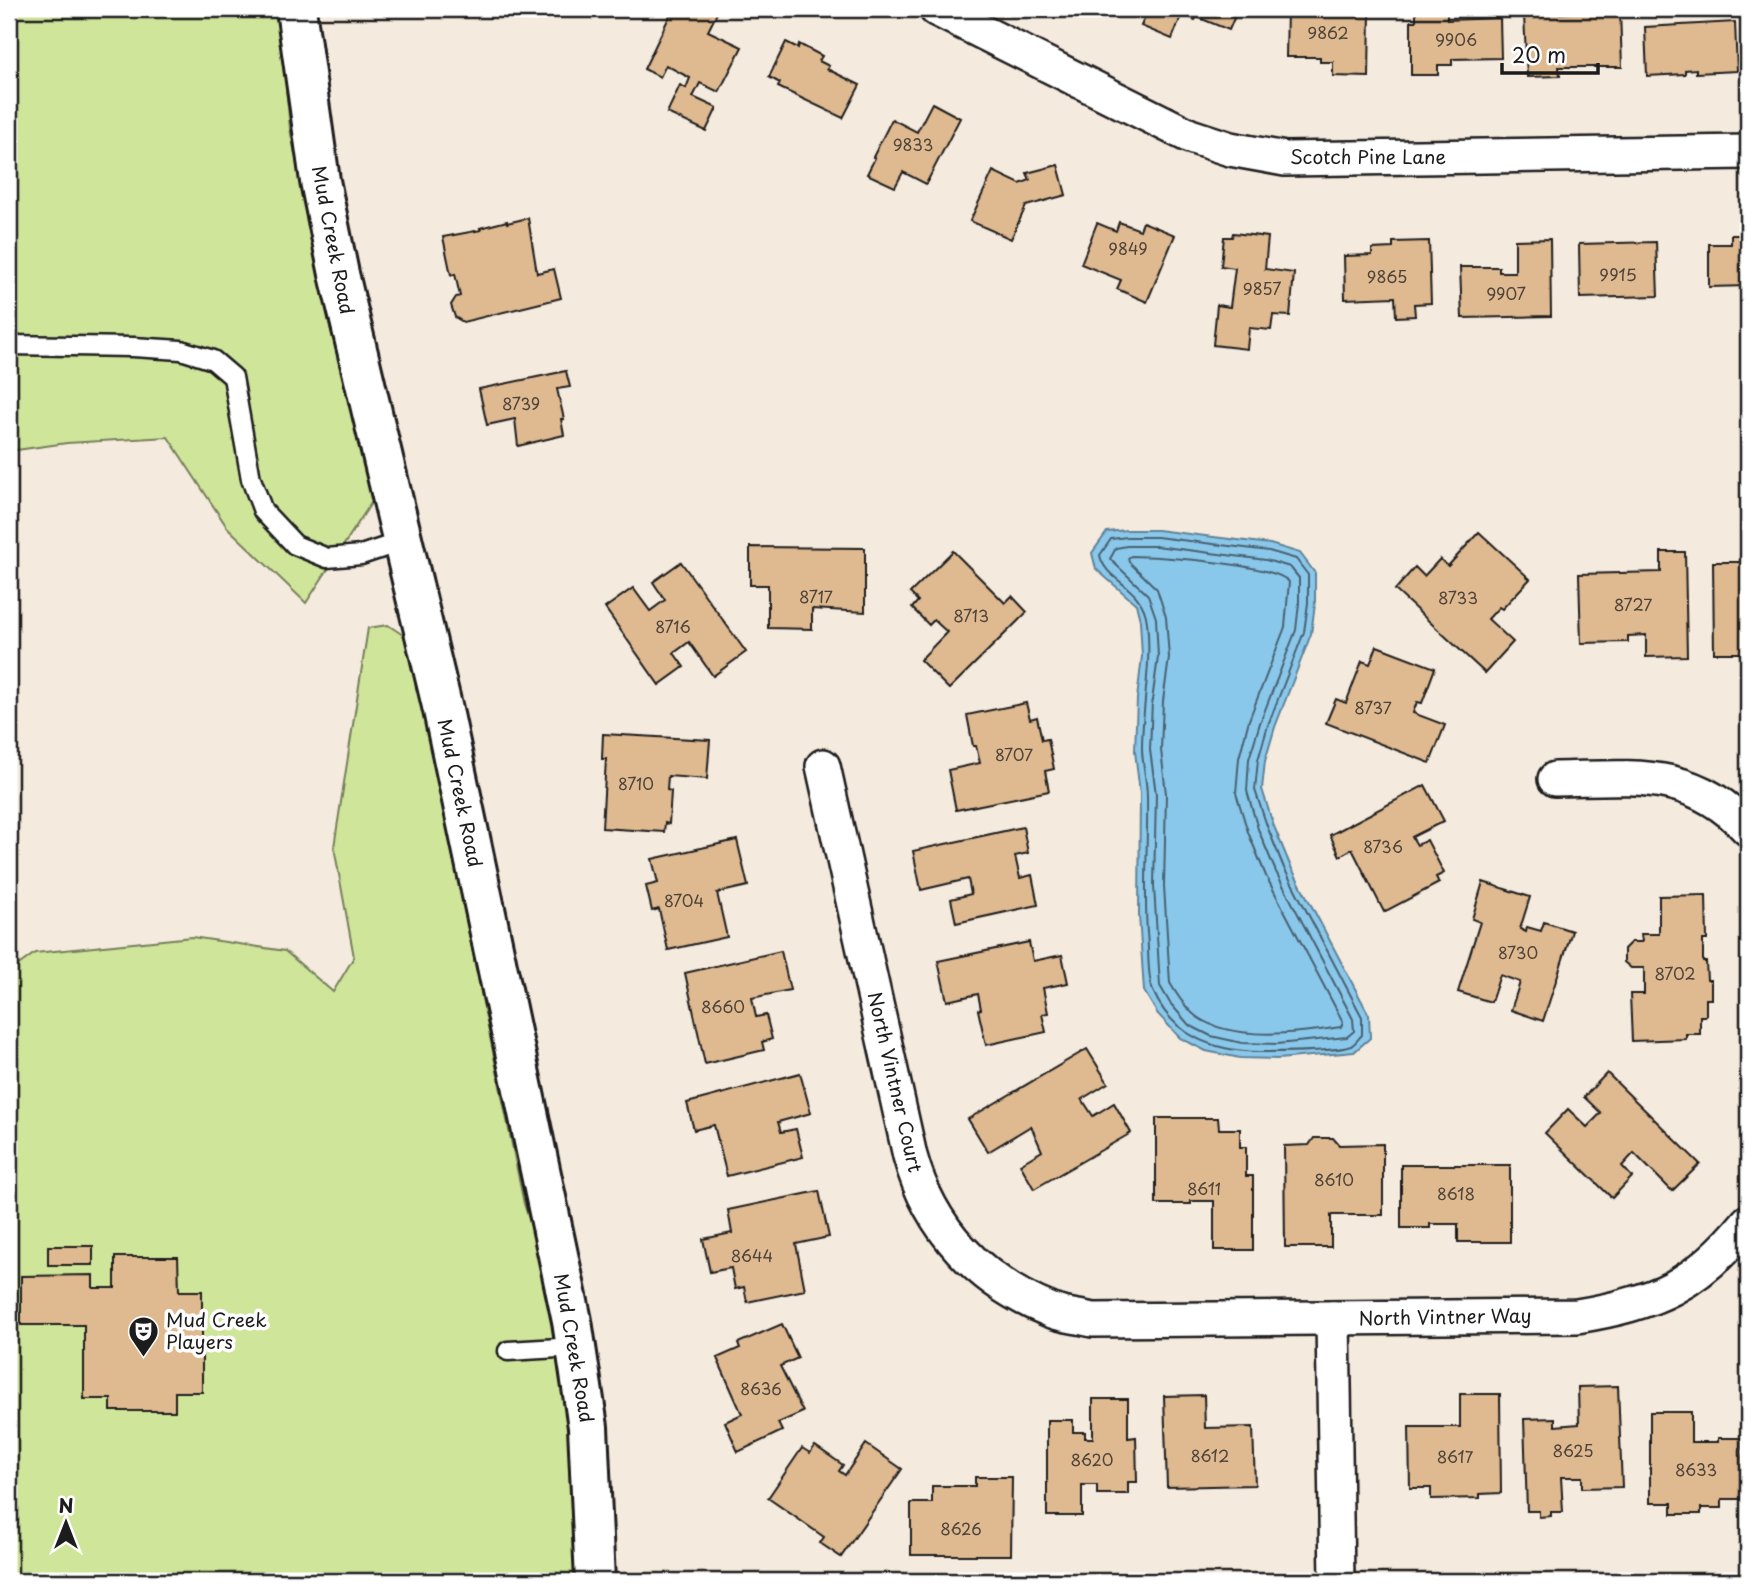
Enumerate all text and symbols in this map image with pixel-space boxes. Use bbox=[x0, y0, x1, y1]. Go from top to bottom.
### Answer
house number: 9862 bbox=[1307, 20, 1349, 44]
house number: 9906 bbox=[1435, 27, 1477, 51]
scale bar bbox=[1502, 32, 1598, 76]
text: 20 m bbox=[1512, 38, 1566, 70]
house number: 9833 bbox=[893, 132, 933, 156]
street label: Scotch Pine Lane bbox=[1290, 142, 1446, 170]
street label: Mud Creek Road bbox=[306, 163, 362, 317]
house number: 9849 bbox=[1108, 236, 1148, 260]
house number: 9915 bbox=[1599, 262, 1637, 286]
house number: 9865 bbox=[1367, 264, 1407, 288]
house number: 9857 bbox=[1243, 276, 1281, 300]
house number: 9907 bbox=[1486, 281, 1526, 305]
house number: 8739 bbox=[502, 391, 540, 415]
house number: 8717 bbox=[799, 584, 833, 608]
house number: 8733 bbox=[1438, 585, 1478, 609]
house number: 8727 bbox=[1614, 592, 1652, 616]
house number: 8713 bbox=[953, 603, 989, 627]
house number: 8716 bbox=[655, 614, 691, 638]
house number: 8737 bbox=[1354, 695, 1392, 719]
street label: Mud Creek Road bbox=[432, 716, 490, 870]
house number: 8707 bbox=[995, 742, 1033, 766]
house number: 8710 bbox=[618, 771, 654, 795]
house number: 8736 bbox=[1363, 834, 1403, 858]
house number: 8704 bbox=[664, 888, 704, 912]
house number: 8730 bbox=[1498, 940, 1538, 964]
house number: 8702 bbox=[1654, 961, 1696, 985]
street label: North Vintner Court bbox=[862, 989, 930, 1175]
house number: 8660 bbox=[701, 994, 745, 1018]
house number: 8610 bbox=[1314, 1167, 1354, 1191]
house number: 8611 bbox=[1187, 1176, 1221, 1200]
house number: 8618 bbox=[1437, 1181, 1475, 1205]
house number: 8644 bbox=[731, 1243, 773, 1267]
street label: Mud Creek Road bbox=[548, 1271, 602, 1425]
street label: North Vintner Way bbox=[1358, 1300, 1532, 1332]
place label: Mud Creek Players bbox=[166, 1305, 267, 1355]
theatre icon: Mud Creek Players bbox=[126, 1314, 160, 1358]
house number: 8636 bbox=[740, 1376, 782, 1400]
house number: 8625 bbox=[1552, 1438, 1594, 1462]
house number: 8612 bbox=[1191, 1443, 1229, 1467]
house number: 8617 bbox=[1437, 1444, 1474, 1468]
house number: 8620 bbox=[1071, 1447, 1113, 1471]
house number: 8633 bbox=[1675, 1457, 1717, 1481]
north arrow bbox=[32, 1488, 102, 1558]
text: N bbox=[58, 1491, 74, 1519]
house number: 8626 bbox=[940, 1516, 982, 1540]

